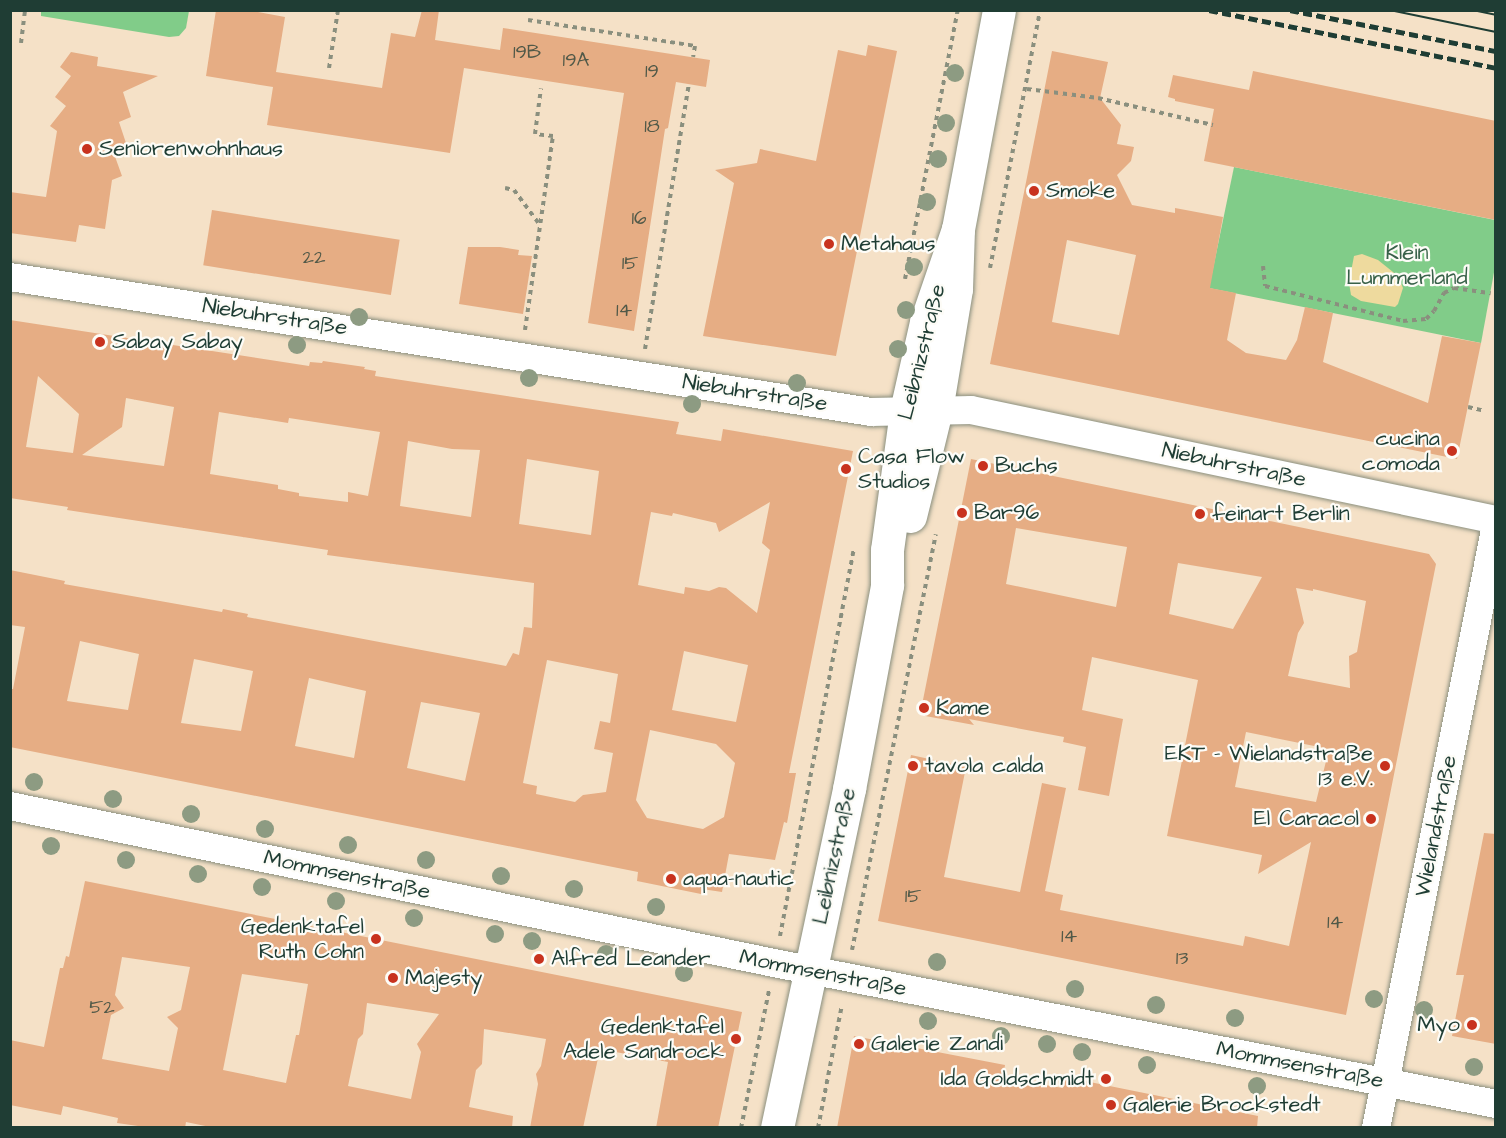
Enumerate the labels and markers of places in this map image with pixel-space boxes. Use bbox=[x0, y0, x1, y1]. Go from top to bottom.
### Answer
place label: Seniorenwohnhaus bbox=[99, 136, 283, 162]
marker: Seniorenwohnhaus bbox=[80, 142, 94, 156]
place label: Smoke bbox=[1046, 178, 1115, 204]
marker: Smoke bbox=[1027, 184, 1041, 198]
place label: Metahaus bbox=[841, 231, 935, 257]
marker: Metahaus bbox=[822, 237, 836, 251]
place label: Sabay Sabay bbox=[112, 329, 243, 355]
marker: Sabay Sabay bbox=[93, 335, 107, 349]
place label: cucina comoda bbox=[1362, 425, 1440, 476]
place label: Casa Flow Studios bbox=[858, 443, 965, 494]
marker: cucina comoda bbox=[1445, 444, 1459, 458]
place label: Buchs bbox=[995, 453, 1058, 479]
marker: Buchs bbox=[976, 459, 990, 473]
marker: Casa Flow Studios bbox=[839, 462, 853, 476]
place label: Bar96 bbox=[974, 500, 1039, 526]
place label: feinart Berlin bbox=[1212, 501, 1350, 527]
marker: Bar96 bbox=[955, 506, 969, 520]
marker: feinart Berlin bbox=[1193, 507, 1207, 521]
place label: Kame bbox=[936, 695, 990, 721]
marker: Kame bbox=[917, 701, 931, 715]
place label: EKT - Wielandstraße 13 e.V. bbox=[1165, 740, 1373, 792]
place label: tavola calda bbox=[925, 753, 1043, 779]
marker: tavola calda bbox=[906, 759, 920, 773]
marker: EKT - Wielandstraße 13 e.V. bbox=[1378, 759, 1392, 773]
place label: El Caracol bbox=[1254, 806, 1359, 832]
marker: El Caracol bbox=[1364, 812, 1378, 826]
place label: aqua-nautic bbox=[683, 866, 794, 892]
marker: aqua-nautic bbox=[664, 872, 678, 886]
place label: Gedenktafel Ruth Cohn bbox=[241, 913, 364, 964]
marker: Gedenktafel Ruth Cohn bbox=[369, 932, 383, 946]
place label: Alfred Leander bbox=[551, 946, 710, 972]
marker: Alfred Leander bbox=[532, 952, 546, 966]
place label: Majesty bbox=[405, 965, 482, 991]
marker: Majesty bbox=[386, 971, 400, 985]
place label: Myo bbox=[1417, 1012, 1460, 1038]
place label: Gedenktafel Adele Sandrock bbox=[563, 1013, 724, 1064]
marker: Myo bbox=[1465, 1018, 1479, 1032]
place label: Galerie Zandi bbox=[871, 1031, 1003, 1057]
marker: Gedenktafel Adele Sandrock bbox=[729, 1032, 743, 1046]
marker: Galerie Zandi bbox=[852, 1037, 866, 1051]
place label: Ida Goldschmidt bbox=[941, 1066, 1094, 1092]
marker: Ida Goldschmidt bbox=[1099, 1072, 1113, 1086]
place label: Galerie Brockstedt bbox=[1123, 1092, 1321, 1118]
marker: Galerie Brockstedt bbox=[1104, 1098, 1118, 1112]

